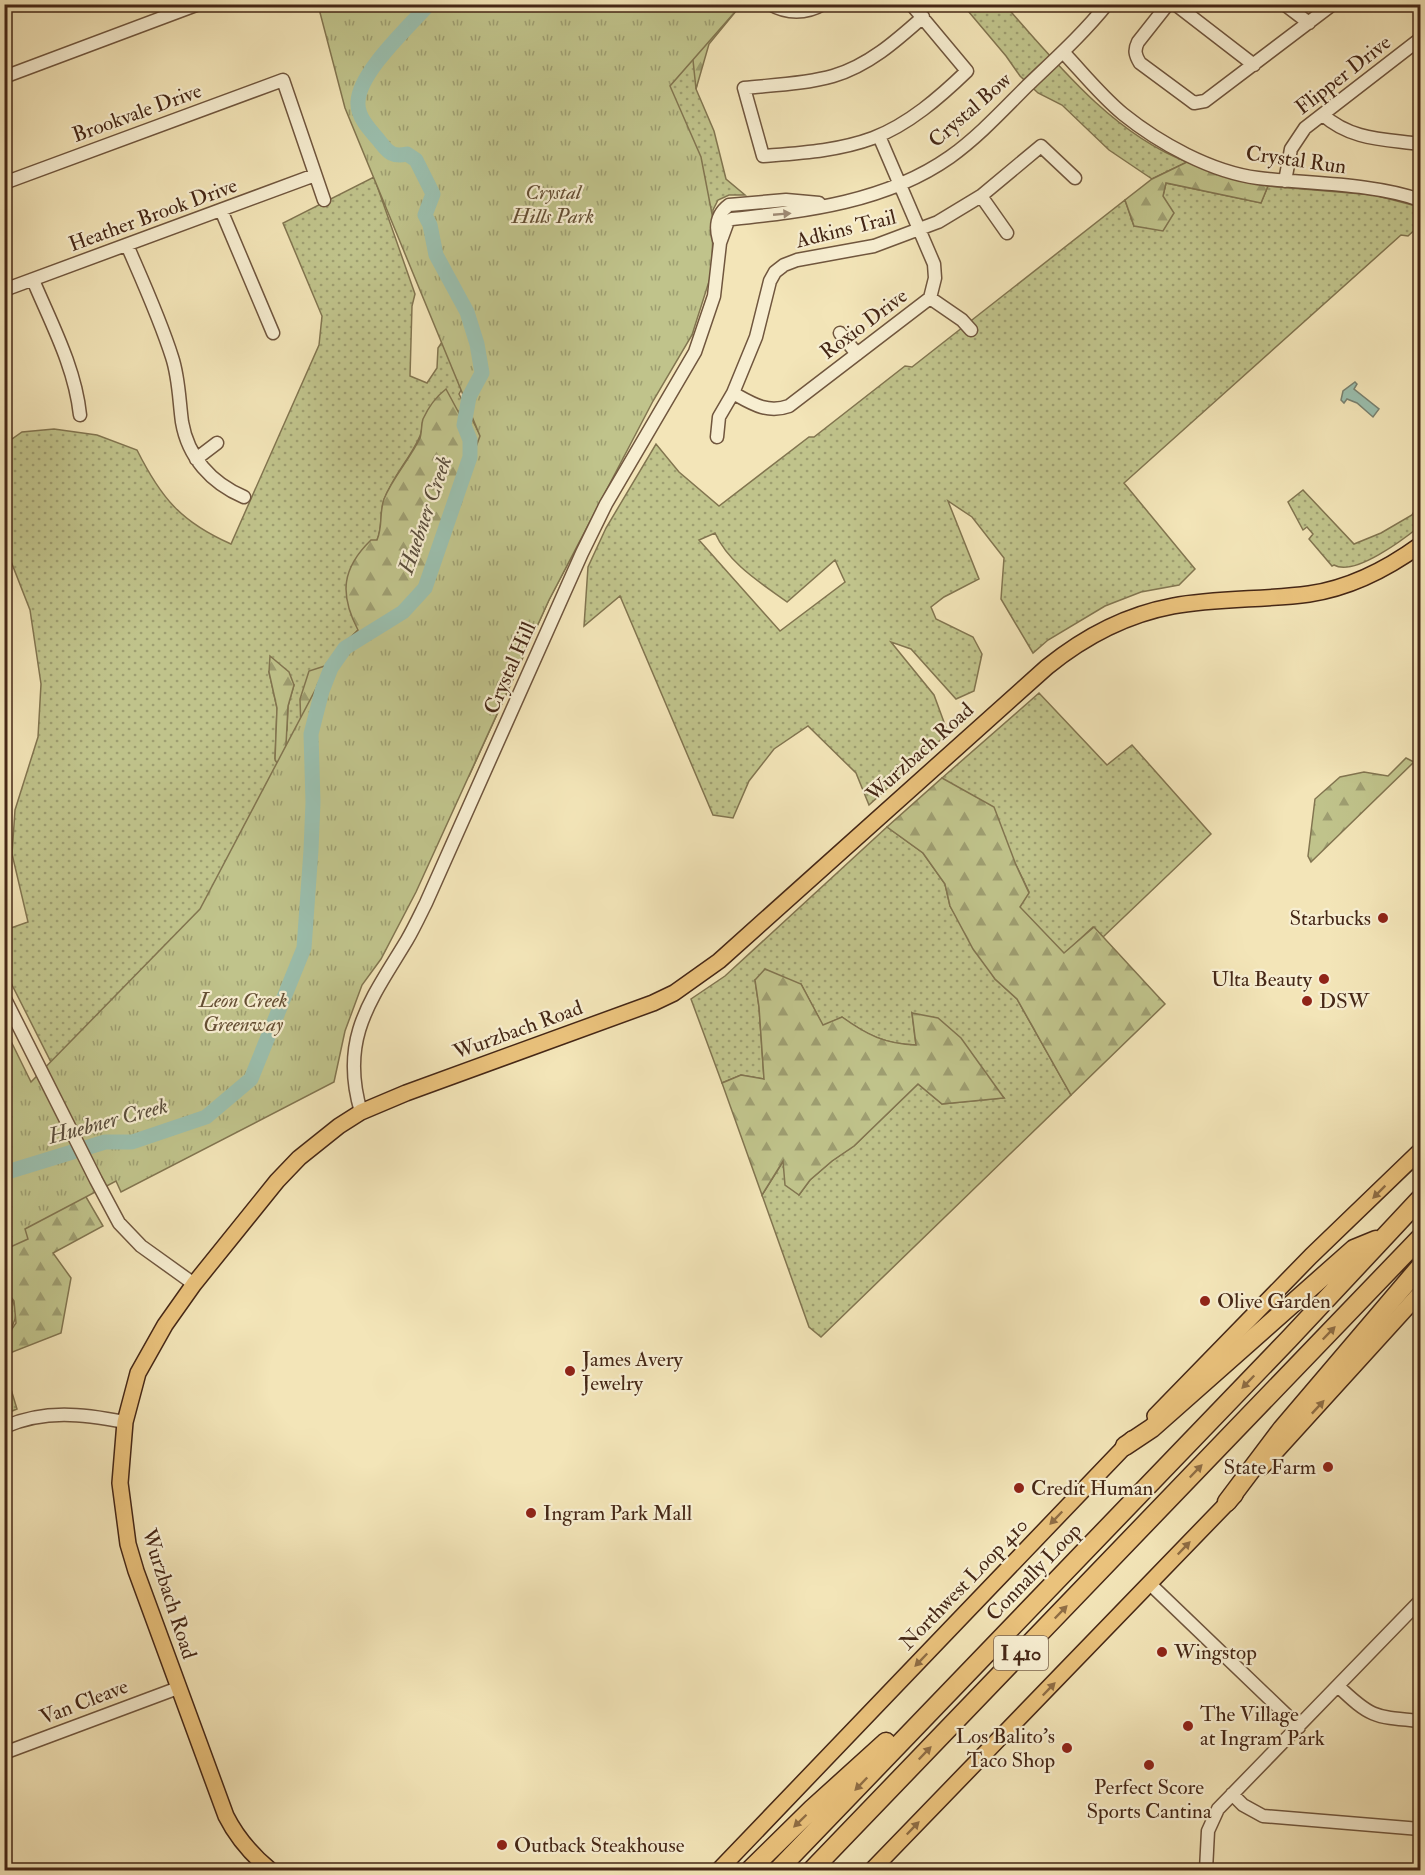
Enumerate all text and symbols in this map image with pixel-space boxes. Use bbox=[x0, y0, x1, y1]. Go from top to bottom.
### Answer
street label: Flipper Drive bbox=[1290, 29, 1397, 121]
street label: Crystal Bow bbox=[923, 66, 1018, 153]
street label: Brookvale Drive bbox=[69, 77, 206, 149]
street label: Crystal Run bbox=[1244, 140, 1348, 180]
street label: Heather Brook Drive bbox=[65, 172, 241, 258]
park label: Crystal Hills Park bbox=[511, 179, 594, 230]
street label: Adkins Trail bbox=[792, 203, 900, 255]
one-way arrow bbox=[773, 209, 792, 219]
street label: Roxio Drive bbox=[815, 282, 913, 366]
water label: Huebner Creek bbox=[391, 452, 458, 579]
street label: Crystal Hill bbox=[478, 617, 543, 718]
street label: Wurzbach Road bbox=[860, 696, 980, 808]
place label: Starbucks bbox=[1289, 905, 1371, 932]
marker: Starbucks bbox=[1376, 911, 1390, 925]
place label: Ulta Beauty bbox=[1211, 966, 1313, 993]
marker: Ulta Beauty bbox=[1317, 972, 1331, 986]
park label: Leon Creek Greenway bbox=[198, 987, 287, 1038]
place label: DSW bbox=[1319, 988, 1370, 1015]
street label: Wurzbach Road bbox=[449, 994, 587, 1066]
marker: DSW bbox=[1300, 994, 1314, 1008]
water label: Huebner Creek bbox=[44, 1092, 171, 1151]
one-way arrow bbox=[1372, 1185, 1386, 1199]
place label: Olive Garden bbox=[1217, 1288, 1331, 1315]
marker: Olive Garden bbox=[1198, 1294, 1212, 1308]
one-way arrow bbox=[1322, 1326, 1336, 1340]
place label: James Avery Jewelry bbox=[581, 1346, 684, 1397]
marker: James Avery Jewelry bbox=[563, 1364, 577, 1378]
one-way arrow bbox=[1241, 1374, 1255, 1389]
one-way arrow bbox=[1311, 1400, 1325, 1414]
place label: State Farm bbox=[1224, 1454, 1316, 1481]
marker: State Farm bbox=[1321, 1460, 1335, 1474]
one-way arrow bbox=[1188, 1465, 1202, 1479]
place label: Credit Human bbox=[1031, 1475, 1154, 1502]
marker: Credit Human bbox=[1012, 1481, 1026, 1495]
place label: Ingram Park Mall bbox=[543, 1500, 693, 1527]
marker: Ingram Park Mall bbox=[524, 1506, 538, 1520]
one-way arrow bbox=[1049, 1511, 1063, 1525]
street label: Northwest Loop 410 bbox=[894, 1512, 1034, 1656]
street label: Connally Loop bbox=[980, 1517, 1088, 1627]
street label: Wurzbach Road bbox=[135, 1524, 203, 1663]
one-way arrow bbox=[1177, 1541, 1190, 1556]
one-way arrow bbox=[1053, 1605, 1067, 1619]
road number: I 410 bbox=[994, 1636, 1048, 1670]
place label: Wingstop bbox=[1173, 1639, 1257, 1666]
marker: Wingstop bbox=[1155, 1645, 1169, 1659]
one-way arrow bbox=[914, 1652, 928, 1667]
street label: Van Cleave bbox=[36, 1673, 132, 1731]
one-way arrow bbox=[1042, 1681, 1056, 1696]
place label: The Village at Ingram Park bbox=[1200, 1701, 1325, 1752]
marker: The Village at Ingram Park bbox=[1181, 1719, 1195, 1733]
place label: Los Balito's Taco Shop bbox=[956, 1723, 1055, 1774]
marker: Los Balito's Taco Shop bbox=[1060, 1741, 1074, 1755]
one-way arrow bbox=[918, 1746, 932, 1760]
marker: Perfect Score Sports Cantina bbox=[1142, 1758, 1156, 1772]
place label: Perfect Score Sports Cantina bbox=[1086, 1774, 1212, 1825]
one-way arrow bbox=[855, 1776, 868, 1791]
one-way arrow bbox=[793, 1814, 808, 1828]
one-way arrow bbox=[905, 1822, 919, 1836]
place label: Outback Steakhouse bbox=[514, 1832, 685, 1859]
marker: Outback Steakhouse bbox=[495, 1838, 509, 1852]

